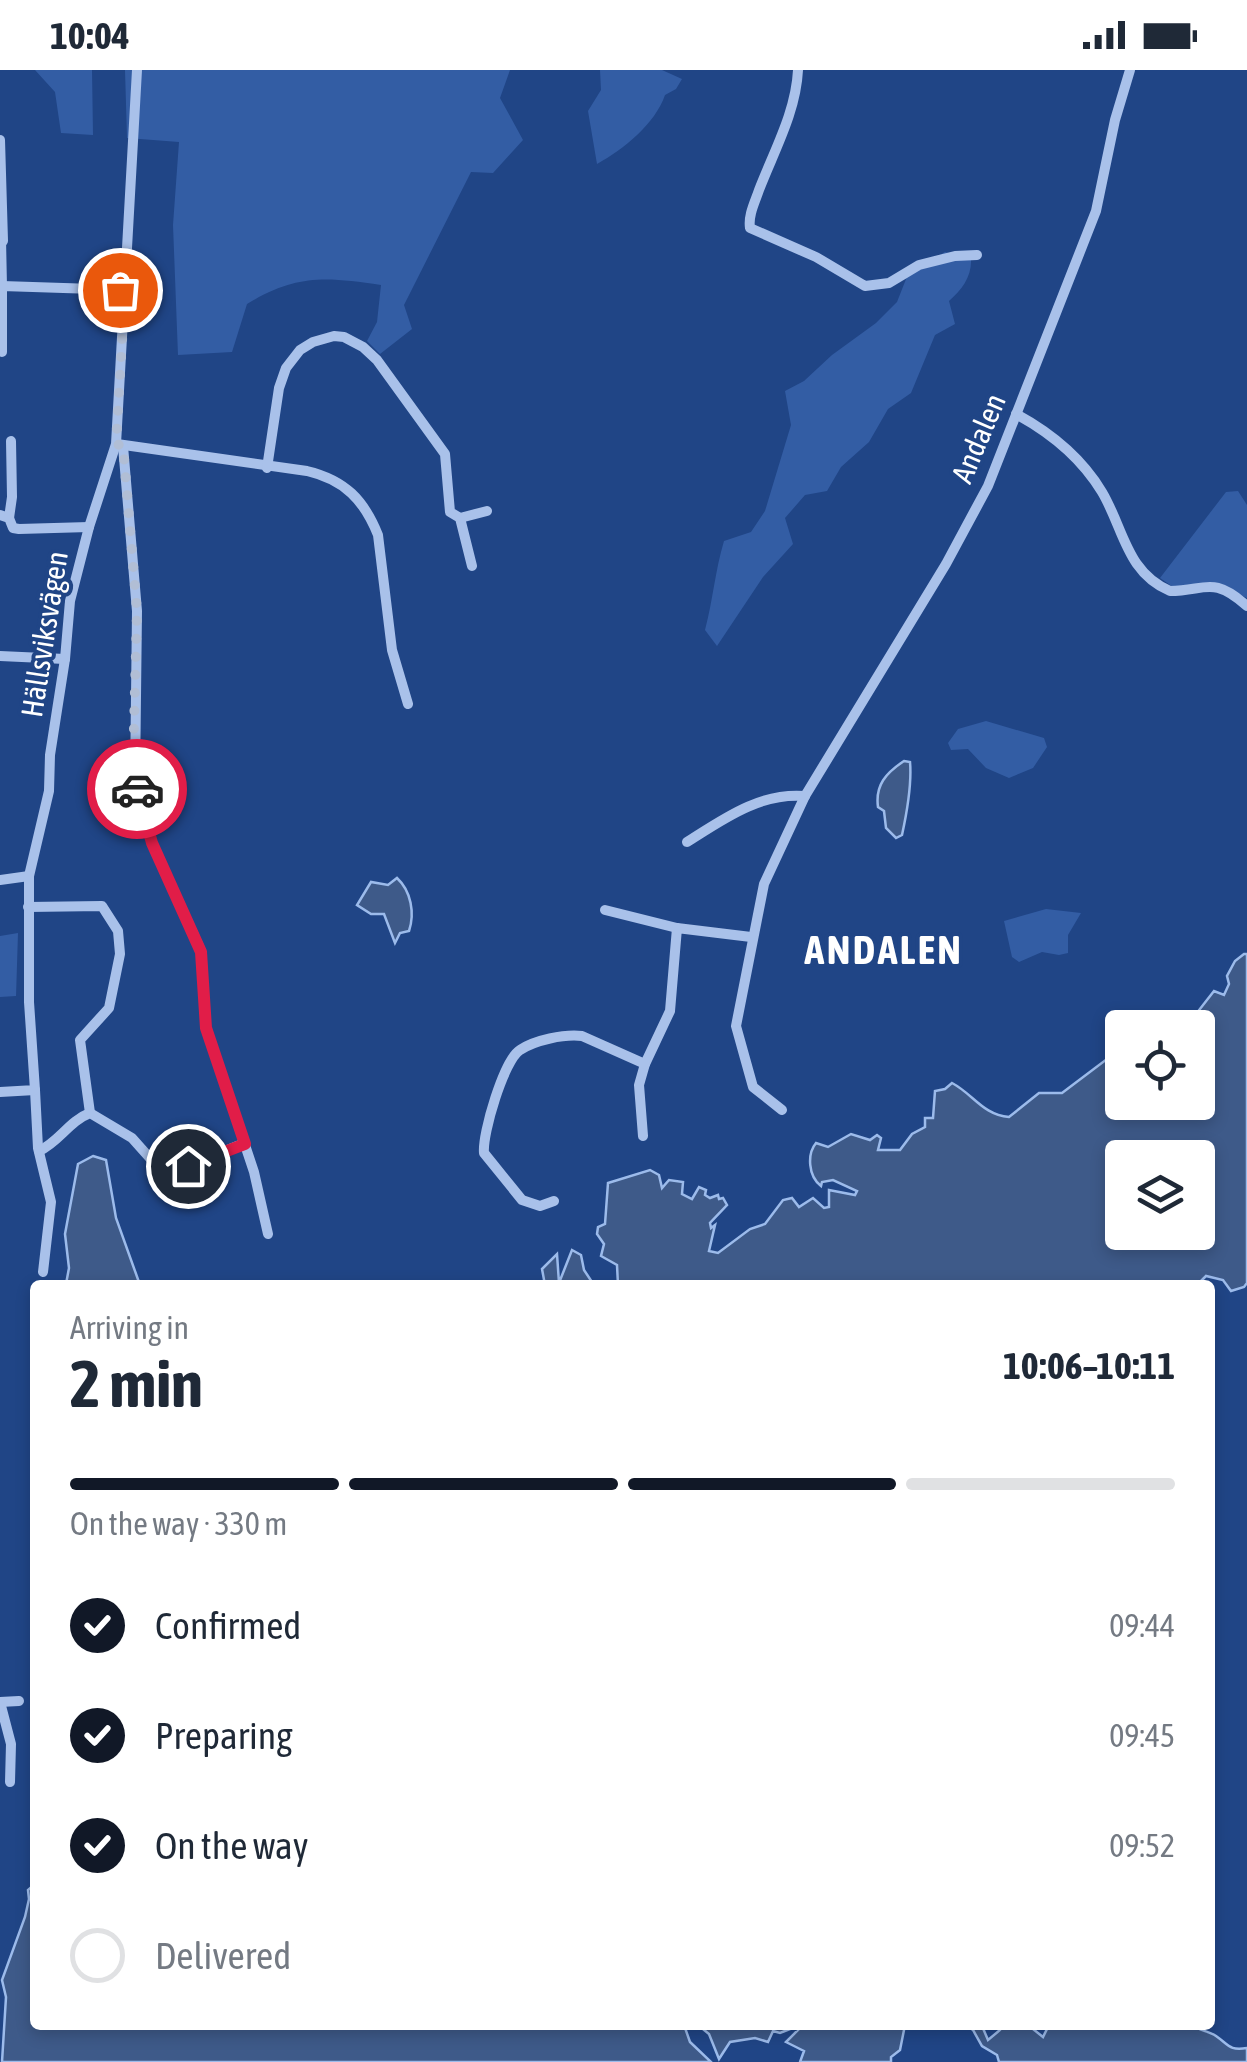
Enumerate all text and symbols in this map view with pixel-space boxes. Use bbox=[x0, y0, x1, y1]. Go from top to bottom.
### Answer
text: 10:04 bbox=[50, 14, 130, 57]
pin bbox=[78, 248, 163, 333]
icon: bag bbox=[93, 263, 148, 318]
street label: Andalen bbox=[944, 388, 1012, 488]
street label: Hällsviksvägen bbox=[14, 549, 74, 719]
courier bbox=[87, 739, 187, 839]
icon: car bbox=[110, 762, 165, 817]
district label: ANDALEN bbox=[804, 927, 963, 972]
map controls bbox=[1105, 1010, 1215, 1250]
button: locate bbox=[1105, 1010, 1215, 1120]
pin bbox=[146, 1124, 231, 1209]
icon: home bbox=[161, 1139, 216, 1194]
button: layers bbox=[1105, 1140, 1215, 1250]
text: Arriving in bbox=[70, 1309, 189, 1346]
text: 10:06–10:11 bbox=[1003, 1344, 1175, 1387]
text: 2 min bbox=[70, 1346, 203, 1421]
text: On the way · 330 m bbox=[70, 1505, 287, 1542]
icon: check bbox=[70, 1598, 125, 1653]
text: Confirmed bbox=[155, 1604, 301, 1647]
text: 09:44 bbox=[1109, 1607, 1175, 1644]
icon: check bbox=[70, 1708, 125, 1763]
text: Preparing bbox=[155, 1714, 293, 1757]
text: 09:45 bbox=[1109, 1717, 1175, 1754]
icon: check bbox=[70, 1818, 125, 1873]
text: On the way bbox=[155, 1824, 308, 1867]
text: 09:52 bbox=[1109, 1827, 1175, 1864]
text: Delivered bbox=[155, 1934, 291, 1977]

